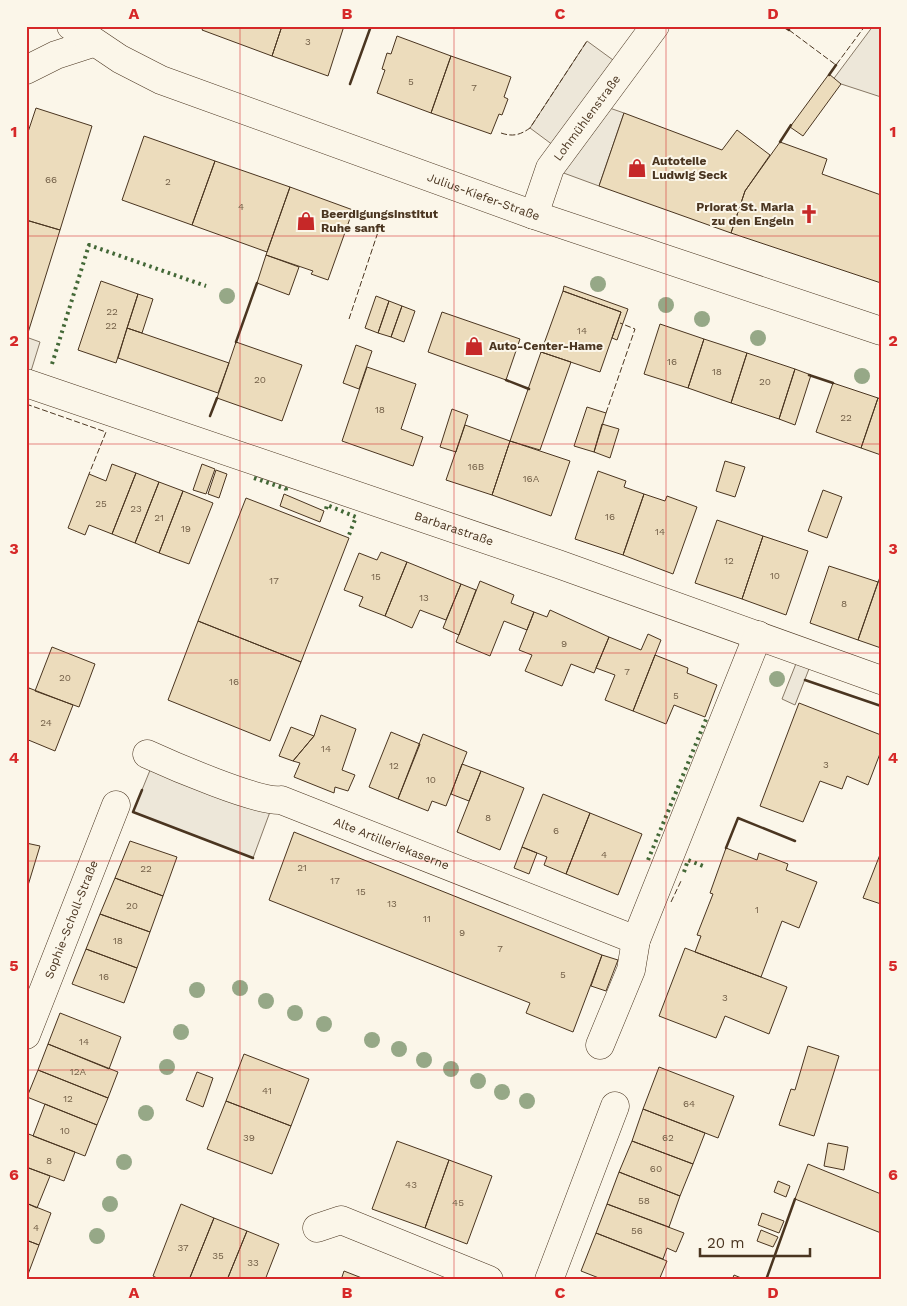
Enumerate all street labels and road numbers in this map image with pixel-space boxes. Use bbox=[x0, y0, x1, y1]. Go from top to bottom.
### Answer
street label: Lohmühlenstraße bbox=[551, 72, 623, 164]
street label: Julius-Kiefer-Straße bbox=[425, 170, 542, 223]
street label: Barbarastraße bbox=[413, 509, 495, 549]
street label: Alte Artilleriekaserne bbox=[332, 814, 451, 873]
street label: Sophie-Scholl-Straße bbox=[42, 858, 101, 981]

